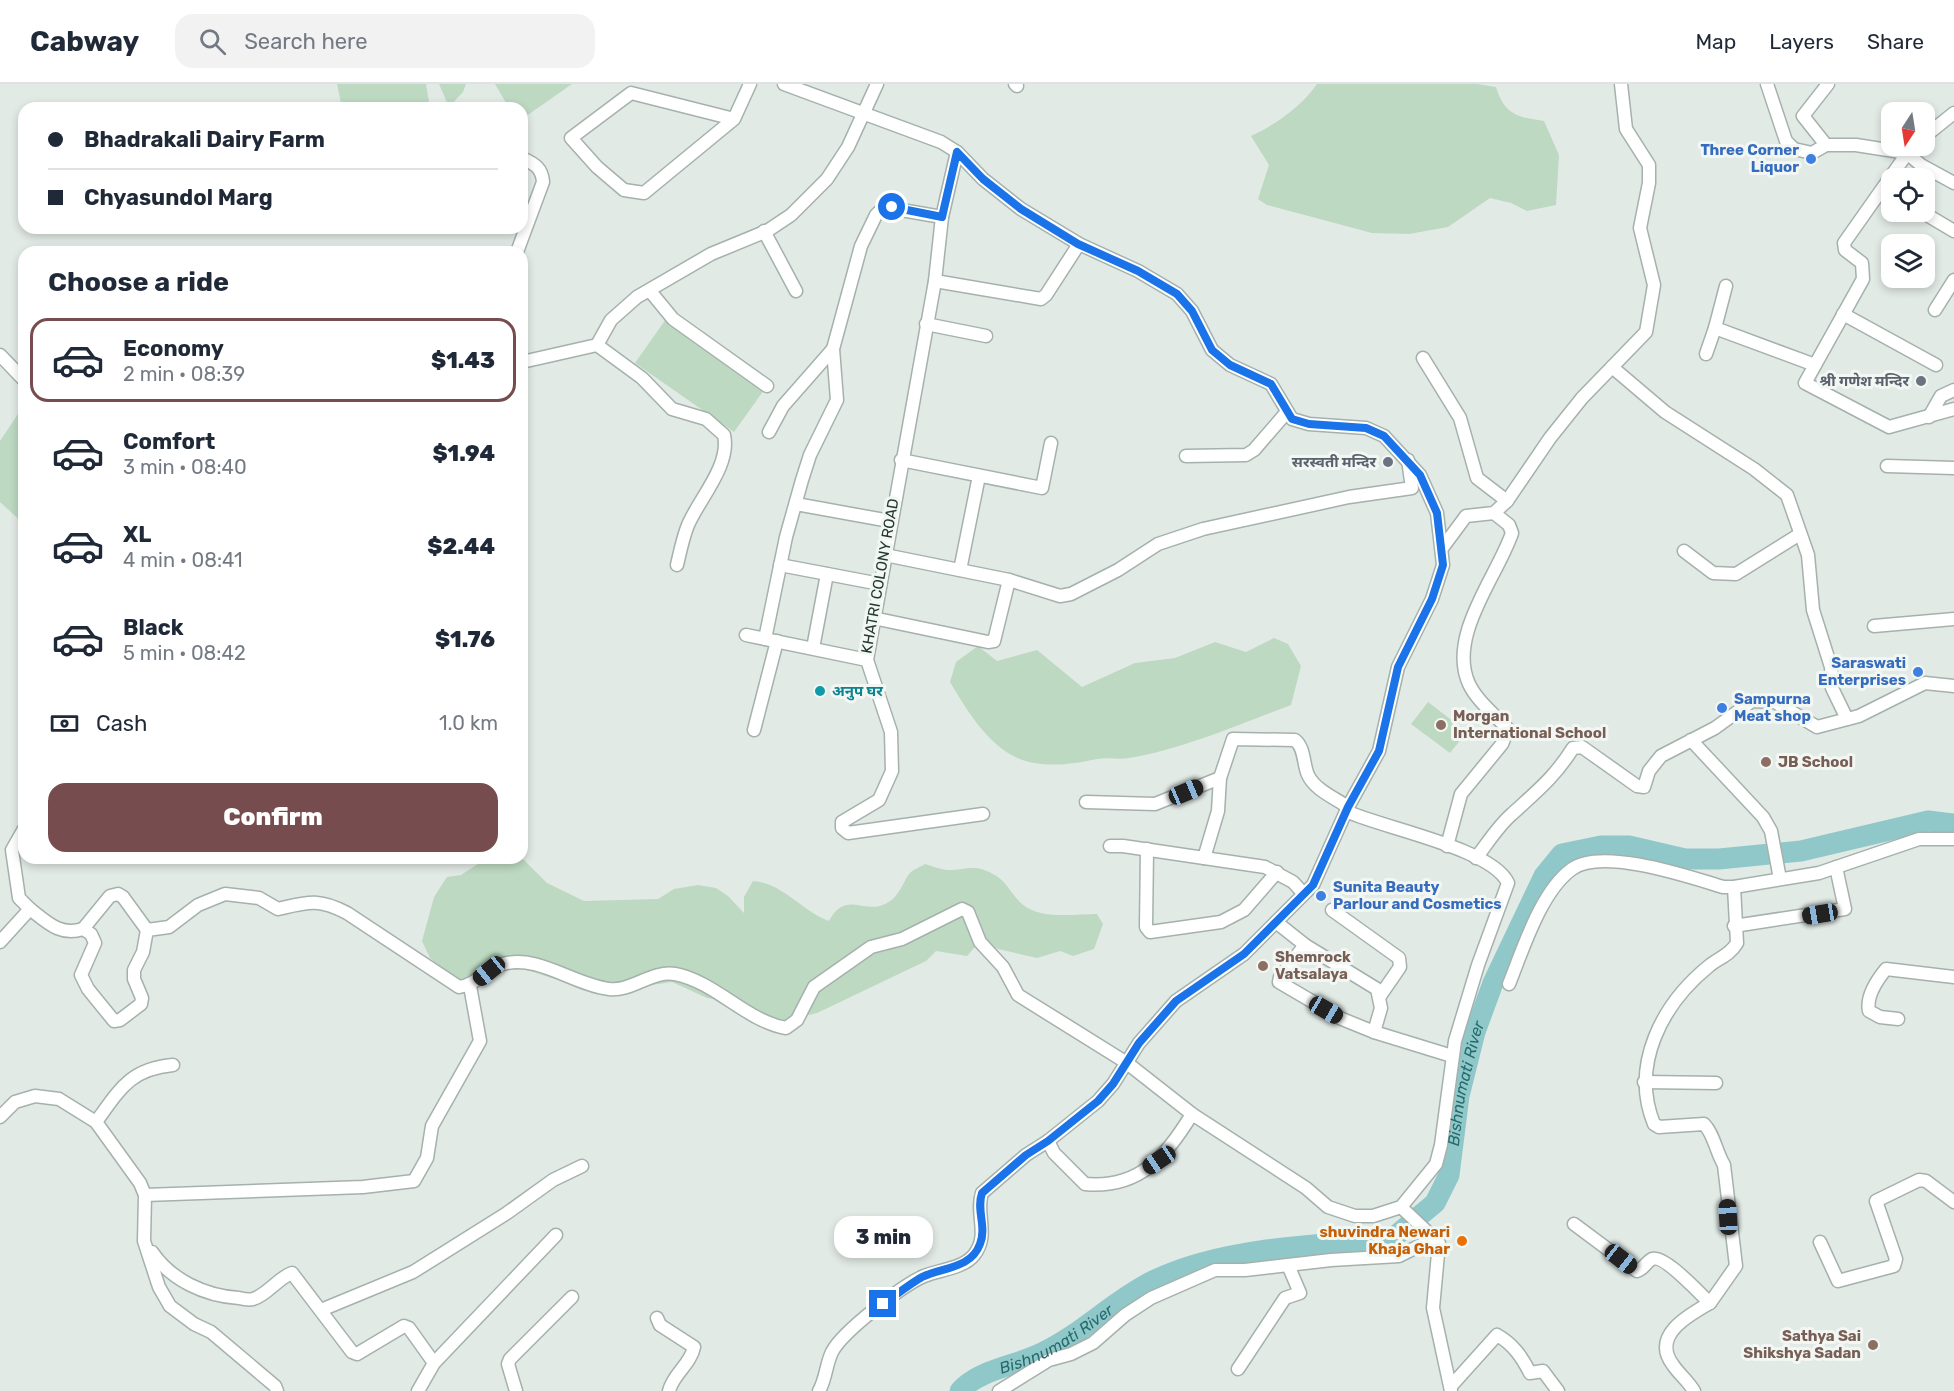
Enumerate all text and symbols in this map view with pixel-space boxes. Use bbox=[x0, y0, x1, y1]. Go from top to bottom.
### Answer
search box bbox=[175, 14, 595, 68]
text: Cabway bbox=[30, 25, 139, 58]
icon: search bbox=[196, 25, 229, 58]
text: Search here bbox=[244, 28, 368, 55]
text: Map bbox=[1695, 29, 1736, 54]
text: Layers bbox=[1769, 29, 1834, 54]
text: Share bbox=[1867, 29, 1924, 54]
north arrow bbox=[1881, 102, 1935, 156]
map controls bbox=[1881, 102, 1935, 288]
text: Bhadrakali Dairy Farm bbox=[84, 126, 325, 153]
place label: Three Corner Liquor bbox=[1700, 141, 1799, 176]
marker: Three Corner Liquor bbox=[1804, 152, 1818, 166]
button: locate bbox=[1881, 168, 1935, 222]
text: Chyasundol Marg bbox=[84, 184, 273, 211]
route start bbox=[878, 193, 905, 220]
button: layers bbox=[1881, 234, 1935, 288]
text: Choose a ride bbox=[48, 266, 229, 298]
icon: car bbox=[51, 333, 105, 387]
text: Economy bbox=[123, 335, 224, 362]
text: $1.43 bbox=[431, 347, 495, 374]
text: 2 min · 08:39 bbox=[123, 362, 245, 386]
place label: श्री गणेश मन्दिर bbox=[1820, 372, 1909, 390]
marker: श्री गणेश मन्दिर bbox=[1914, 374, 1928, 388]
icon: car bbox=[51, 426, 105, 480]
text: Comfort bbox=[123, 428, 215, 455]
text: $1.94 bbox=[432, 440, 495, 467]
place label: सरस्वती मन्दिर bbox=[1292, 453, 1376, 471]
text: 3 min · 08:40 bbox=[123, 455, 247, 479]
marker: सरस्वती मन्दिर bbox=[1381, 455, 1395, 469]
street label: KHATRI COLONY ROAD bbox=[857, 497, 903, 655]
icon: car bbox=[51, 519, 105, 573]
text: XL bbox=[123, 521, 151, 548]
text: $2.44 bbox=[427, 533, 495, 560]
text: 4 min · 08:41 bbox=[123, 548, 243, 572]
icon: car bbox=[51, 612, 105, 666]
text: Black bbox=[123, 614, 184, 641]
text: $1.76 bbox=[435, 626, 495, 653]
text: 5 min · 08:42 bbox=[123, 641, 246, 665]
place label: Saraswati Enterprises bbox=[1818, 654, 1906, 689]
marker: Saraswati Enterprises bbox=[1911, 665, 1925, 679]
place label: अनुप घर bbox=[832, 682, 883, 701]
marker: अनुप घर bbox=[813, 684, 827, 698]
place label: Sampurna Meat shop bbox=[1734, 690, 1811, 725]
marker: Sampurna Meat shop bbox=[1715, 701, 1729, 715]
icon: cash bbox=[48, 707, 81, 740]
place label: Morgan International School bbox=[1453, 707, 1606, 742]
text: Cash bbox=[96, 710, 147, 737]
text: 1.0 km bbox=[439, 711, 498, 735]
marker: Morgan International School bbox=[1434, 718, 1448, 732]
place label: JB School bbox=[1778, 753, 1853, 771]
marker: JB School bbox=[1759, 755, 1773, 769]
car bbox=[1166, 777, 1206, 807]
button: Confirm bbox=[48, 783, 498, 852]
place label: Sunita Beauty Parlour and Cosmetics bbox=[1333, 878, 1502, 913]
marker: Sunita Beauty Parlour and Cosmetics bbox=[1314, 889, 1328, 903]
car bbox=[1801, 902, 1839, 926]
place label: Shemrock Vatsalaya bbox=[1275, 948, 1351, 983]
car bbox=[469, 953, 509, 989]
marker: Shemrock Vatsalaya bbox=[1256, 959, 1270, 973]
car bbox=[1306, 993, 1346, 1027]
water label: Bishnumati River bbox=[1443, 1017, 1488, 1147]
car bbox=[1139, 1142, 1179, 1178]
car bbox=[1718, 1199, 1738, 1235]
callout: 3 min bbox=[834, 1217, 932, 1259]
place label: shuvindra Newari Khaja Ghar bbox=[1320, 1223, 1450, 1258]
text: 3 min bbox=[856, 1225, 911, 1249]
marker: shuvindra Newari Khaja Ghar bbox=[1455, 1234, 1469, 1248]
car bbox=[1601, 1241, 1641, 1277]
route end bbox=[869, 1290, 896, 1317]
water label: Bishnumati River bbox=[997, 1299, 1117, 1377]
place label: Sathya Sai Shikshya Sadan bbox=[1743, 1327, 1861, 1362]
marker: Sathya Sai Shikshya Sadan bbox=[1866, 1338, 1880, 1352]

